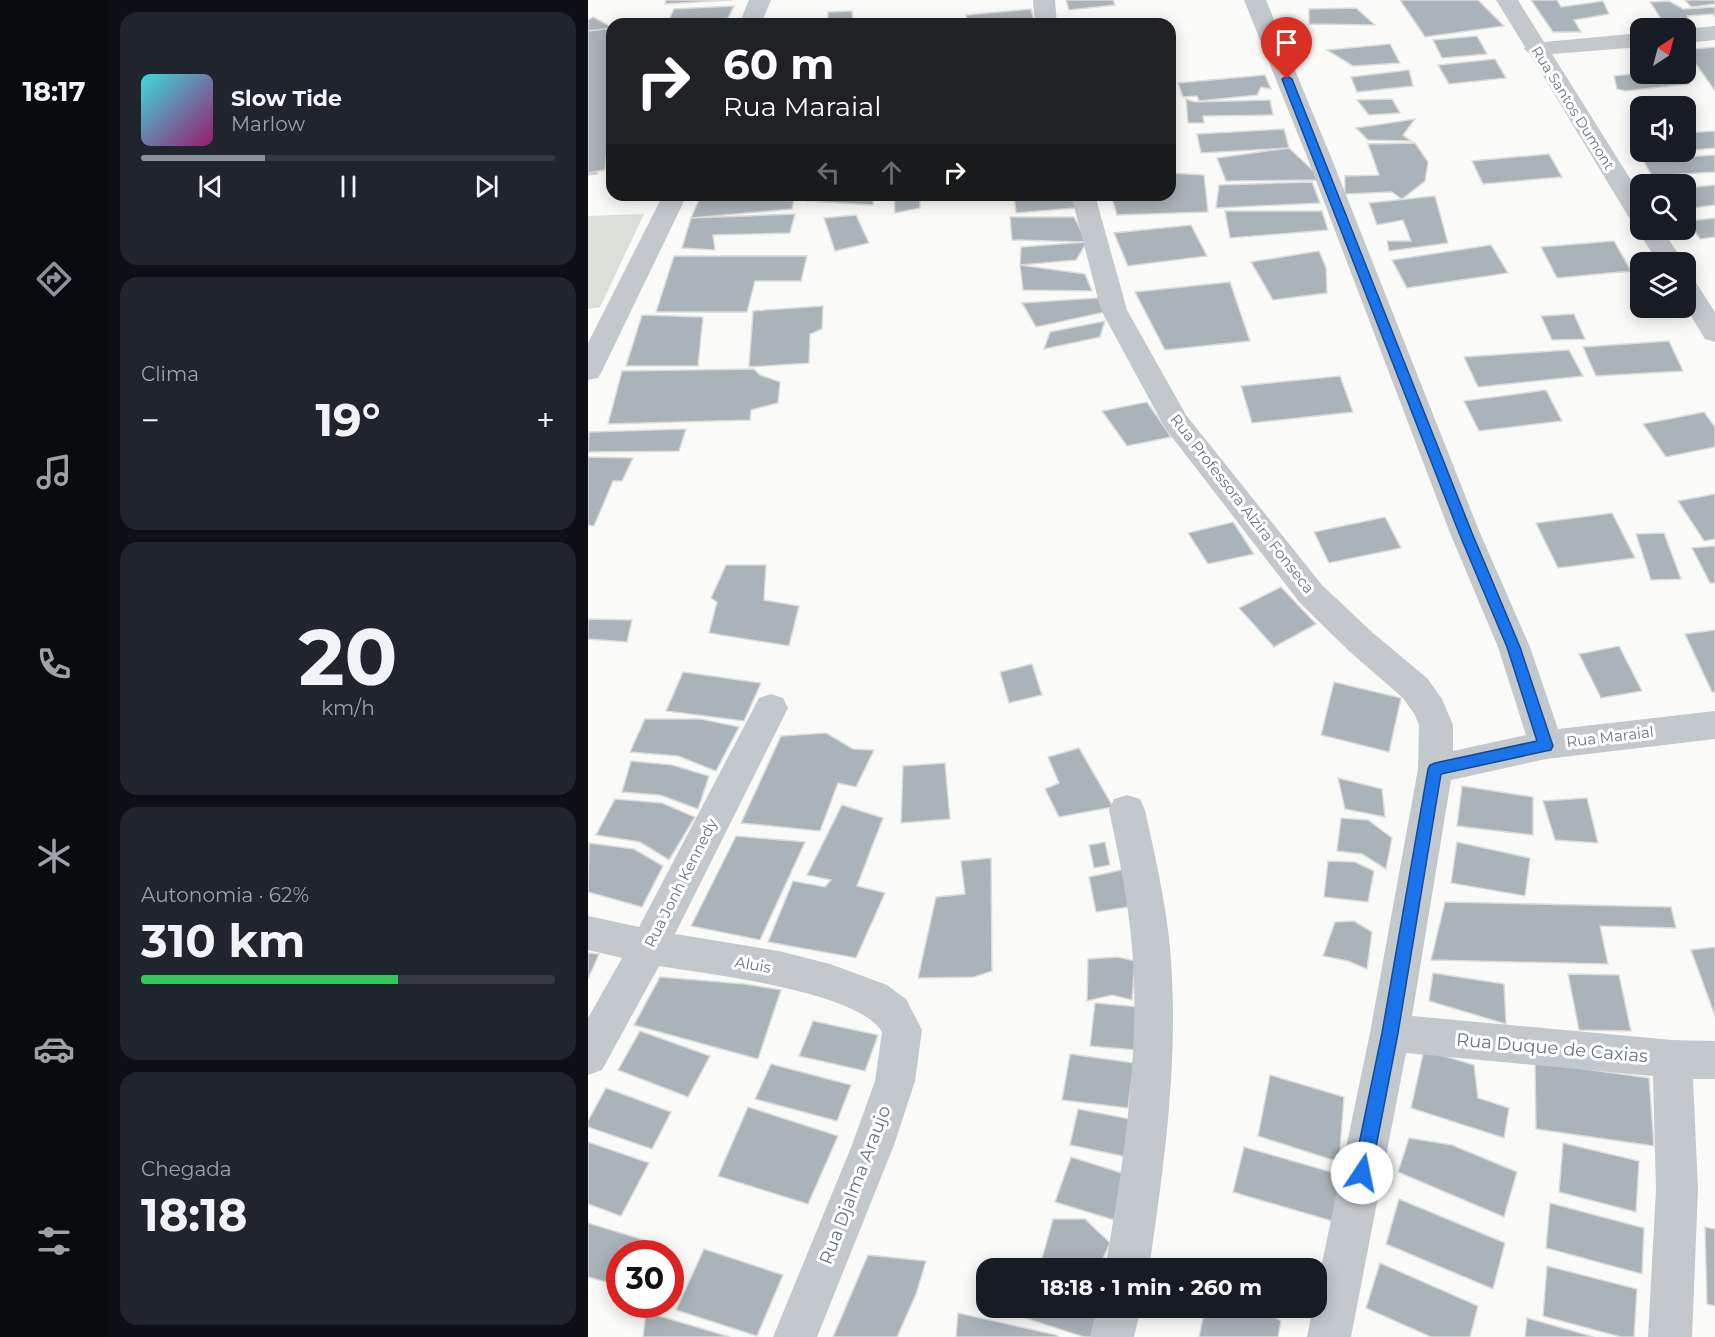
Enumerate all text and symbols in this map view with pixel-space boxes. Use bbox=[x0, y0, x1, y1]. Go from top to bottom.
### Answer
pin bbox=[1261, 17, 1312, 79]
north arrow bbox=[1630, 18, 1696, 84]
map controls bbox=[1630, 18, 1696, 318]
icon: arrive bbox=[1270, 26, 1303, 59]
text: 60 m bbox=[723, 38, 834, 90]
icon: right bbox=[624, 42, 702, 120]
street label: Rua Santos Dumont bbox=[1528, 43, 1618, 173]
text: 18:17 bbox=[23, 75, 85, 108]
text: Slow Tide bbox=[231, 85, 342, 112]
text: Rua Maraial bbox=[723, 90, 882, 123]
button: sound bbox=[1630, 96, 1696, 162]
text: Marlow bbox=[231, 112, 305, 136]
icon: left bbox=[812, 156, 845, 189]
icon: ahead bbox=[875, 156, 908, 189]
icon: right bbox=[938, 156, 971, 189]
icon: previous bbox=[194, 170, 227, 203]
icon: pause bbox=[332, 170, 365, 203]
icon: next bbox=[470, 170, 503, 203]
button: search bbox=[1630, 174, 1696, 240]
button: layers bbox=[1630, 252, 1696, 318]
icon: directions bbox=[33, 258, 75, 300]
text: Clima bbox=[141, 362, 199, 386]
text: 19° bbox=[315, 392, 381, 447]
text: − bbox=[141, 400, 160, 440]
text: + bbox=[536, 400, 555, 440]
street label: Rua Professora Alzira Fonseca bbox=[1166, 410, 1318, 597]
icon: music bbox=[33, 451, 75, 493]
text: 20 bbox=[299, 609, 397, 705]
icon: phone bbox=[33, 643, 75, 685]
text: km/h bbox=[321, 696, 375, 720]
street label: Rua Maraial bbox=[1565, 722, 1655, 751]
street label: Rua Jonh Kennedy bbox=[640, 815, 722, 950]
icon: climate bbox=[33, 835, 75, 877]
text: Autonomia · 62% bbox=[141, 883, 309, 907]
text: 310 km bbox=[141, 913, 305, 968]
street label: Aluis bbox=[734, 952, 773, 977]
icon: car bbox=[33, 1028, 75, 1070]
street label: Rua Duque de Caxias bbox=[1455, 1029, 1649, 1067]
street label: Rua Djalma Araujo bbox=[815, 1102, 895, 1268]
position arrow bbox=[1330, 1141, 1394, 1205]
text: Chegada bbox=[141, 1157, 232, 1181]
text: 18:18 bbox=[141, 1187, 247, 1242]
icon: filters bbox=[33, 1220, 75, 1262]
speed limit sign: 30 bbox=[606, 1240, 684, 1318]
text: 18:18 · 1 min · 260 m bbox=[1041, 1274, 1262, 1301]

